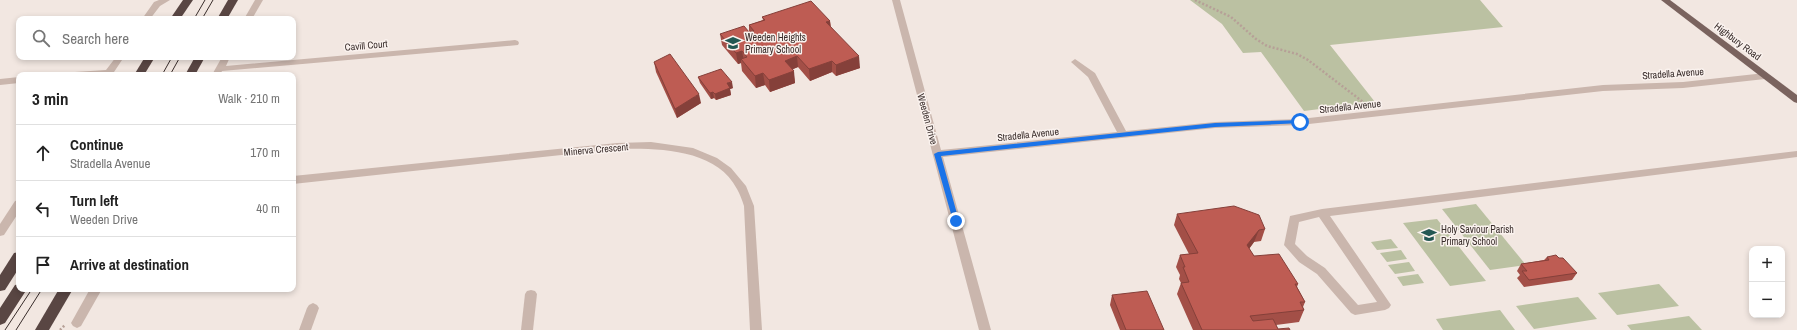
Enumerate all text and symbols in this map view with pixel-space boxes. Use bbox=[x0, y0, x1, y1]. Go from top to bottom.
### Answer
search box bbox=[16, 16, 296, 60]
street label: Highbury Road bbox=[1712, 20, 1764, 63]
icon: search bbox=[30, 27, 52, 49]
text: Search here bbox=[62, 28, 129, 49]
place label: Weeden Heights Primary School bbox=[745, 31, 806, 56]
school or university icon: Weeden Heights Primary School bbox=[724, 34, 742, 52]
street label: Cavill Court bbox=[344, 37, 389, 54]
street label: Stradella Avenue bbox=[1642, 65, 1705, 82]
text: 3 min bbox=[32, 87, 68, 110]
text: Walk · 210 m bbox=[218, 90, 280, 107]
street label: Weeden Drive bbox=[914, 92, 941, 146]
street label: Stradella Avenue bbox=[1319, 97, 1382, 116]
route start bbox=[1291, 113, 1309, 131]
street label: Stradella Avenue bbox=[997, 125, 1060, 144]
text: Continue bbox=[70, 134, 123, 155]
street label: Minerva Crescent bbox=[563, 140, 630, 159]
icon: ahead bbox=[32, 142, 54, 164]
text: 170 m bbox=[250, 144, 280, 161]
text: Stradella Avenue bbox=[70, 155, 150, 172]
text: Turn left bbox=[70, 190, 118, 211]
icon: left bbox=[32, 198, 54, 220]
text: 40 m bbox=[256, 200, 280, 217]
text: Weeden Drive bbox=[70, 211, 138, 228]
route end bbox=[947, 212, 965, 230]
place label: Holy Saviour Parish Primary School bbox=[1441, 223, 1514, 248]
school or university icon: Holy Saviour Parish Primary School bbox=[1420, 226, 1438, 244]
map controls bbox=[1749, 246, 1785, 318]
button: + bbox=[1749, 246, 1785, 282]
icon: arrive bbox=[32, 254, 54, 276]
text: Arrive at destination bbox=[70, 254, 189, 275]
button: − bbox=[1749, 282, 1785, 318]

